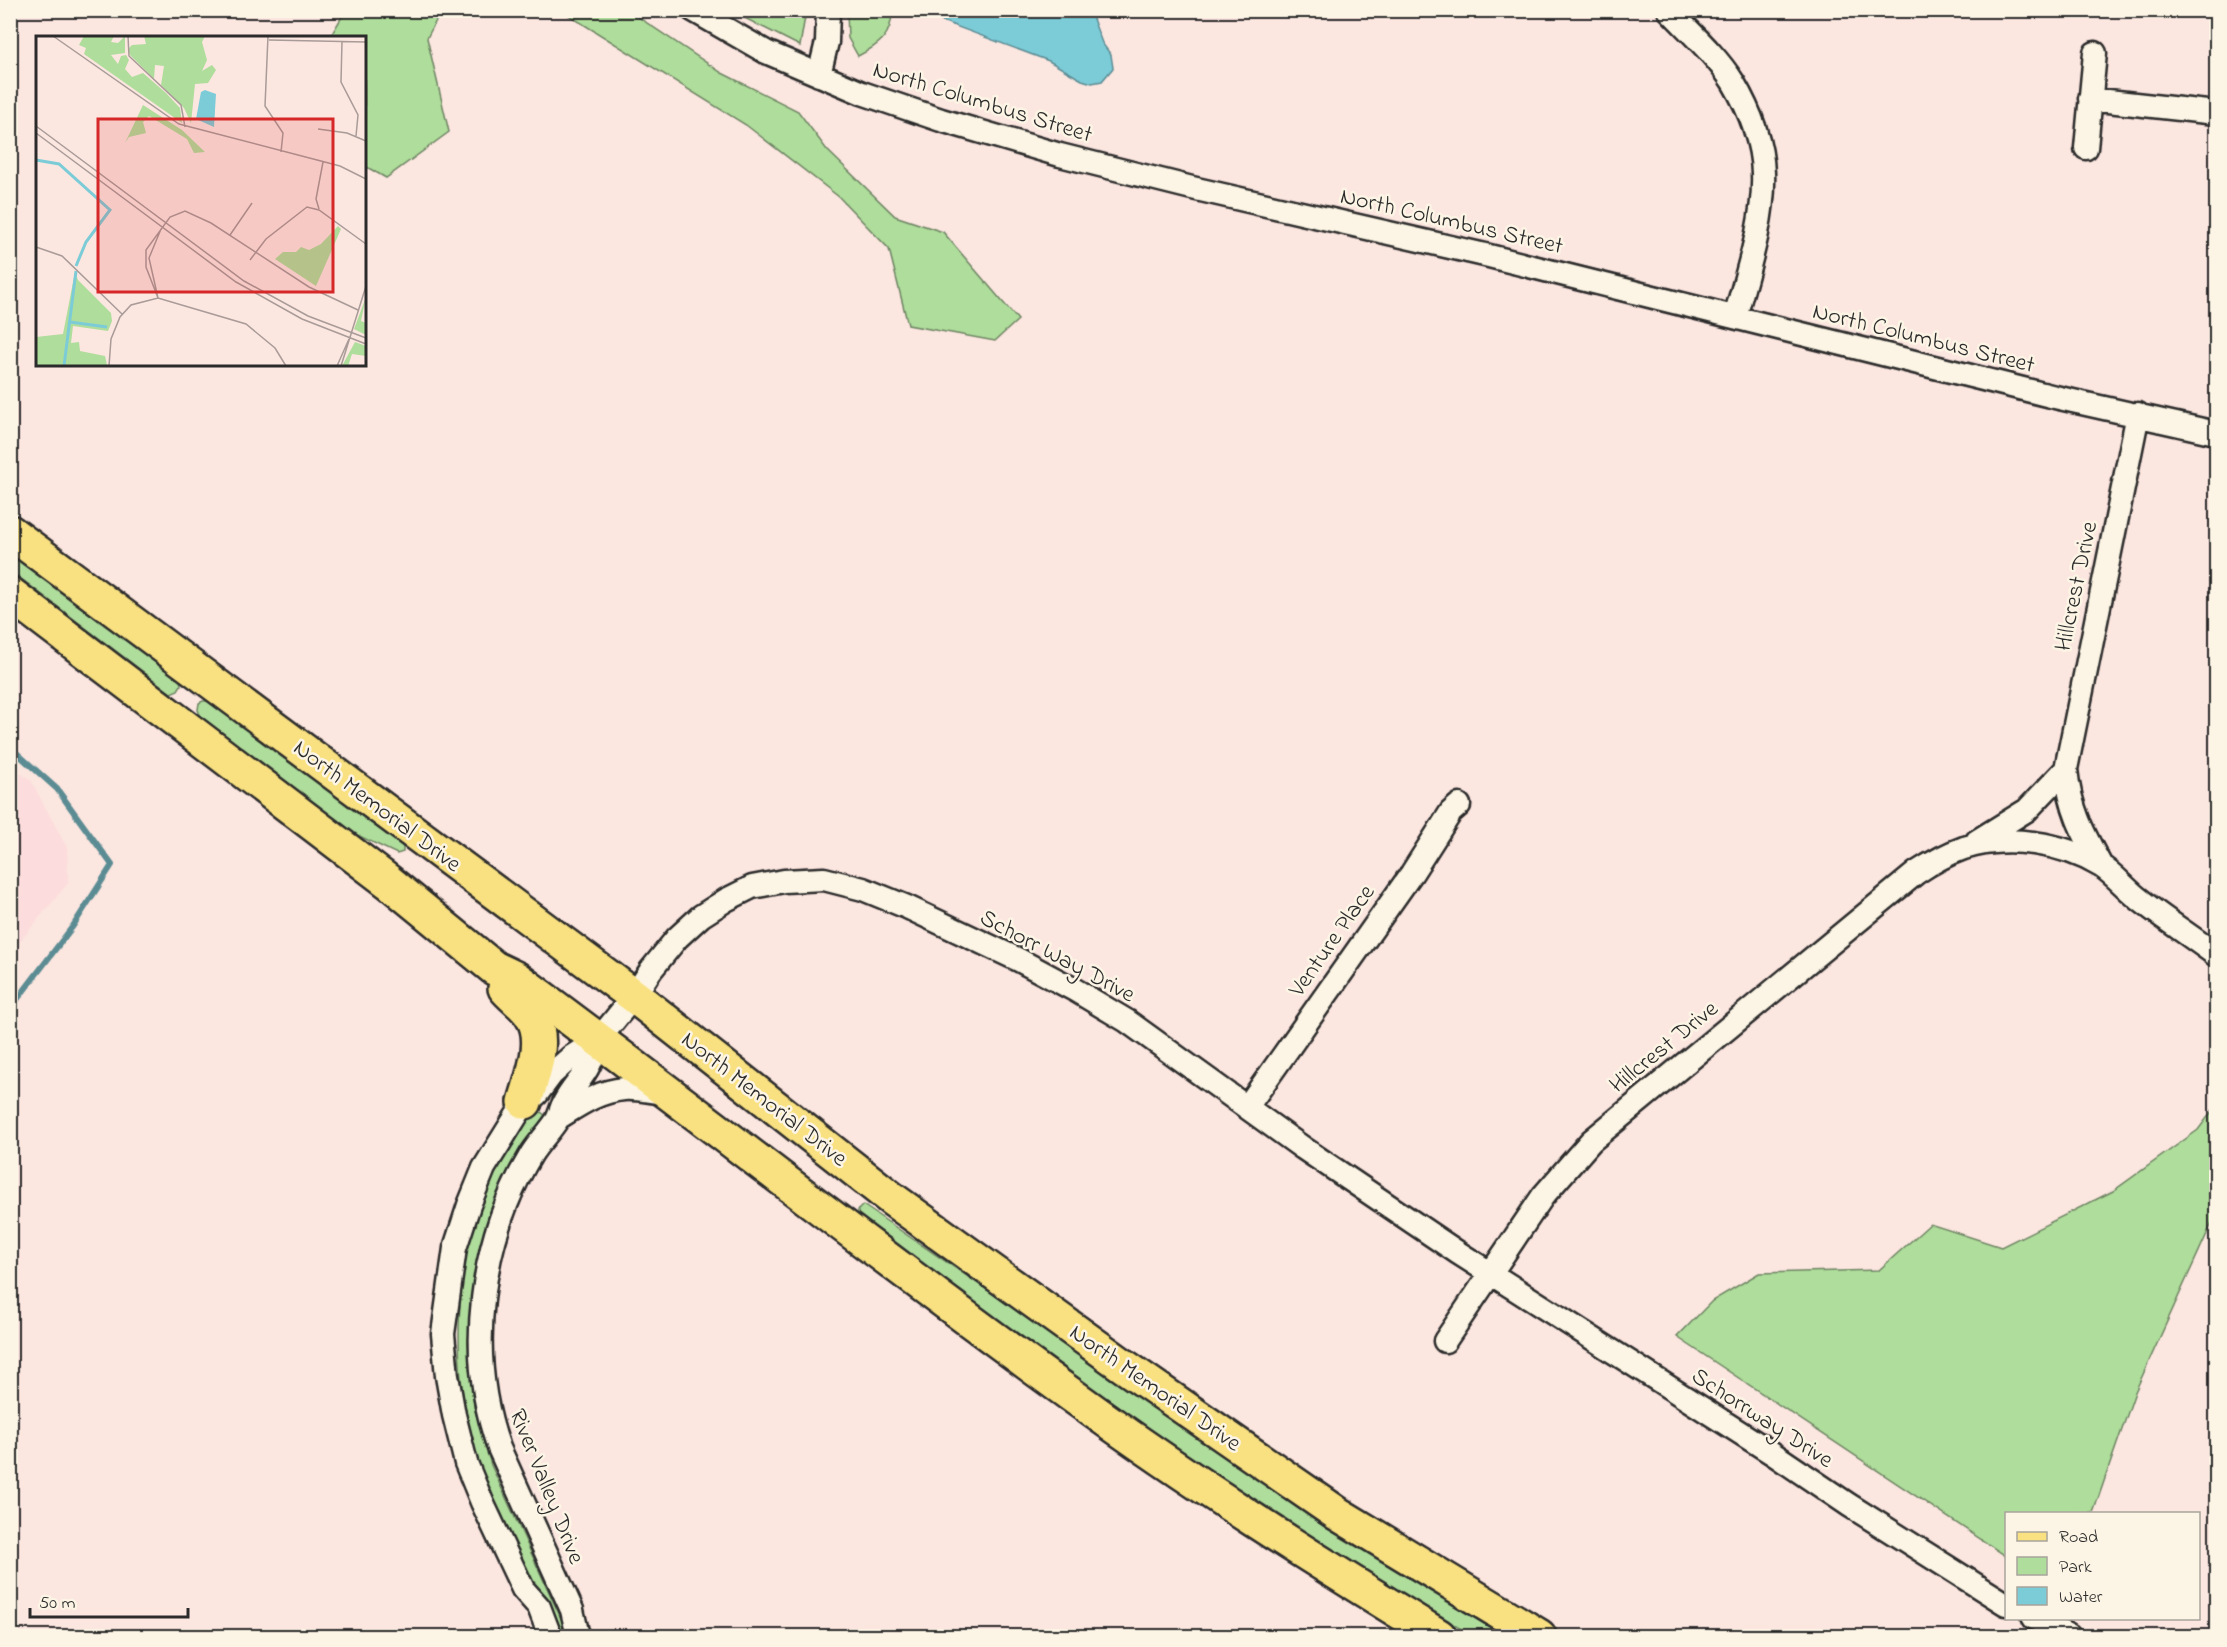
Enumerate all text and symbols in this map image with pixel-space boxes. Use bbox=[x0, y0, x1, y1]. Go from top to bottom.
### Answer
inset map bbox=[36, 36, 366, 366]
street label: North Columbus Street bbox=[868, 53, 1096, 153]
street label: North Columbus Street bbox=[1336, 180, 1566, 265]
street label: North Columbus Street bbox=[1809, 295, 2038, 384]
street label: Hillcrest Drive bbox=[2047, 518, 2108, 655]
street label: North Memorial Drive bbox=[285, 732, 468, 882]
street label: Venture Place bbox=[1281, 878, 1385, 1006]
street label: Schorr Way Drive bbox=[972, 901, 1141, 1014]
street label: Hillcrest Drive bbox=[1602, 993, 1727, 1103]
street label: North Memorial Drive bbox=[673, 1024, 854, 1176]
street label: North Memorial Drive bbox=[1061, 1317, 1248, 1462]
street label: Schorrway Drive bbox=[1683, 1360, 1840, 1479]
street label: River Valley Drive bbox=[498, 1404, 593, 1570]
legend bbox=[2005, 1512, 2200, 1620]
text: Road bbox=[2059, 1525, 2098, 1551]
text: Park bbox=[2059, 1555, 2092, 1581]
scale bar bbox=[30, 1581, 188, 1619]
text: Water bbox=[2059, 1585, 2103, 1611]
text: 50 m bbox=[39, 1591, 76, 1617]

